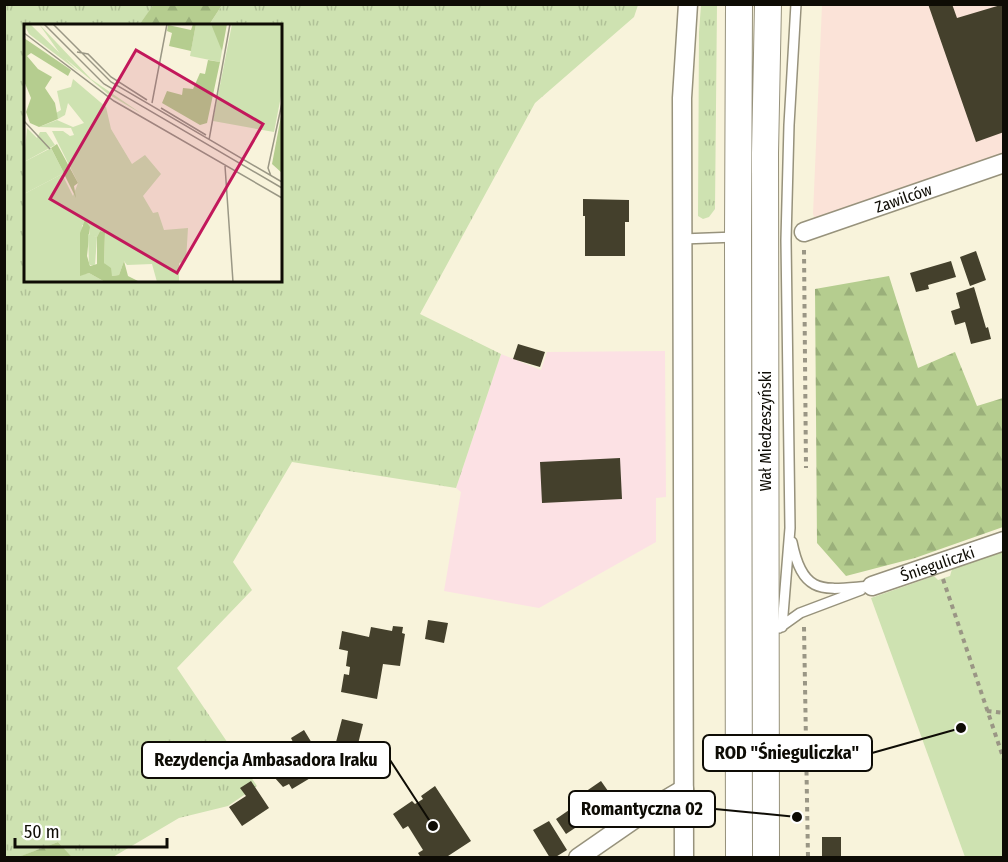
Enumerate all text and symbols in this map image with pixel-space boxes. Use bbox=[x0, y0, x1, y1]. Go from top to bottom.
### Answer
inset map bbox=[24, 24, 282, 282]
street label: Zawilców bbox=[872, 179, 935, 217]
street label: Wał Miedzeszyński bbox=[756, 371, 775, 491]
street label: Śnieguliczki bbox=[898, 543, 977, 586]
callout: ROD "Śnieguliczka" bbox=[703, 735, 872, 771]
text: ROD "Śnieguliczka" bbox=[715, 741, 859, 764]
callout: Rezydencja Ambasadora Iraku bbox=[142, 742, 390, 778]
text: Rezydencja Ambasadora Iraku bbox=[154, 749, 378, 771]
callout: Romantyczna 02 bbox=[569, 791, 715, 827]
text: Romantyczna 02 bbox=[581, 798, 703, 820]
scale bar bbox=[15, 811, 166, 849]
text: 50 m bbox=[24, 821, 60, 843]

